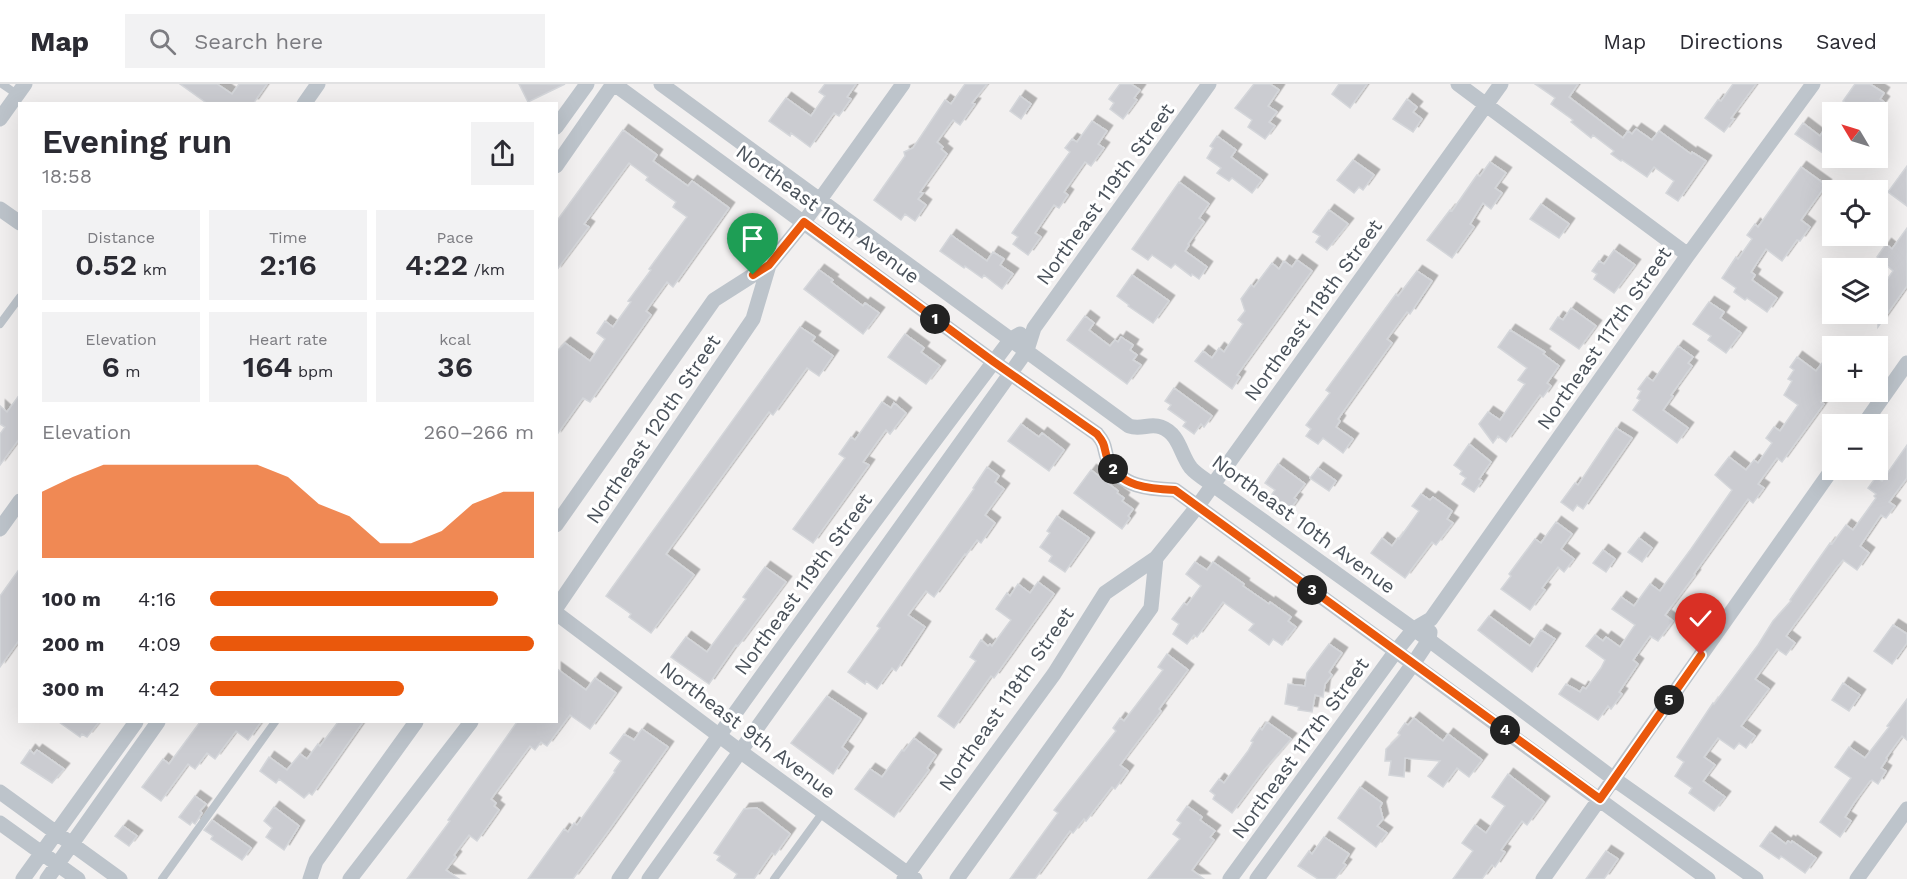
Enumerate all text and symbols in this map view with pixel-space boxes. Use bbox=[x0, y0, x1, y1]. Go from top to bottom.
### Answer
search box bbox=[125, 14, 545, 68]
text: Map bbox=[30, 25, 89, 58]
icon: search bbox=[146, 25, 179, 58]
text: Search here bbox=[194, 29, 323, 54]
text: Map bbox=[1603, 29, 1646, 54]
text: Directions bbox=[1679, 29, 1783, 54]
text: Saved bbox=[1816, 29, 1877, 54]
street label: Northeast 119th Street bbox=[1031, 98, 1179, 290]
north arrow bbox=[1822, 102, 1888, 168]
map controls bbox=[1822, 102, 1888, 480]
text: Evening run bbox=[42, 122, 232, 161]
button: share bbox=[471, 122, 534, 185]
street label: Northeast 10th Avenue bbox=[732, 139, 924, 289]
text: 18:58 bbox=[42, 164, 92, 188]
button: locate bbox=[1822, 180, 1888, 246]
pin bbox=[727, 213, 778, 275]
street label: Northeast 118th Street bbox=[1239, 214, 1387, 406]
icon: arrive bbox=[736, 222, 769, 255]
text: Distance bbox=[87, 228, 155, 247]
text: Time bbox=[269, 228, 307, 247]
text: Pace bbox=[436, 228, 474, 247]
street label: Northeast 117th Street bbox=[1532, 241, 1677, 434]
text: 0.52 bbox=[75, 247, 137, 282]
text: 2:16 bbox=[259, 247, 317, 282]
text: 4:22 bbox=[405, 247, 468, 282]
button: layers bbox=[1822, 258, 1888, 324]
text: km bbox=[137, 260, 167, 279]
text: /km bbox=[468, 260, 505, 279]
pin: 1 bbox=[920, 304, 950, 334]
text: 1 bbox=[932, 309, 938, 328]
street label: Northeast 120th Street bbox=[581, 329, 726, 528]
text: Elevation bbox=[85, 330, 157, 349]
text: Heart rate bbox=[248, 330, 328, 349]
text: kcal bbox=[439, 330, 471, 349]
button: + bbox=[1822, 336, 1888, 402]
text: 6 bbox=[101, 349, 120, 384]
text: 164 bbox=[243, 349, 293, 384]
text: 36 bbox=[437, 349, 473, 384]
text: m bbox=[120, 362, 141, 381]
text: bpm bbox=[293, 362, 333, 381]
button: − bbox=[1822, 414, 1888, 480]
text: Elevation bbox=[42, 420, 131, 444]
text: 260–266 m bbox=[423, 420, 534, 444]
street label: Northeast 10th Avenue bbox=[1208, 449, 1400, 599]
pin: 2 bbox=[1098, 454, 1128, 484]
text: 2 bbox=[1108, 459, 1118, 478]
street label: Northeast 119th Street bbox=[729, 488, 877, 680]
pin: 3 bbox=[1297, 575, 1327, 605]
text: 3 bbox=[1307, 580, 1317, 599]
text: 100 m bbox=[42, 587, 101, 611]
text: 4:16 bbox=[138, 587, 176, 611]
pin bbox=[1675, 593, 1726, 655]
street label: Northeast 118th Street bbox=[933, 602, 1079, 795]
icon: check bbox=[1684, 602, 1717, 635]
text: 200 m bbox=[42, 632, 104, 656]
text: 4:09 bbox=[138, 632, 181, 656]
street label: Northeast 117th Street bbox=[1226, 652, 1374, 843]
street label: Northeast 9th Avenue bbox=[656, 656, 840, 804]
text: 300 m bbox=[42, 677, 104, 701]
text: 4:42 bbox=[138, 677, 180, 701]
pin: 5 bbox=[1654, 685, 1684, 715]
text: 5 bbox=[1664, 690, 1674, 709]
pin: 4 bbox=[1490, 715, 1520, 745]
text: 4 bbox=[1500, 720, 1510, 739]

